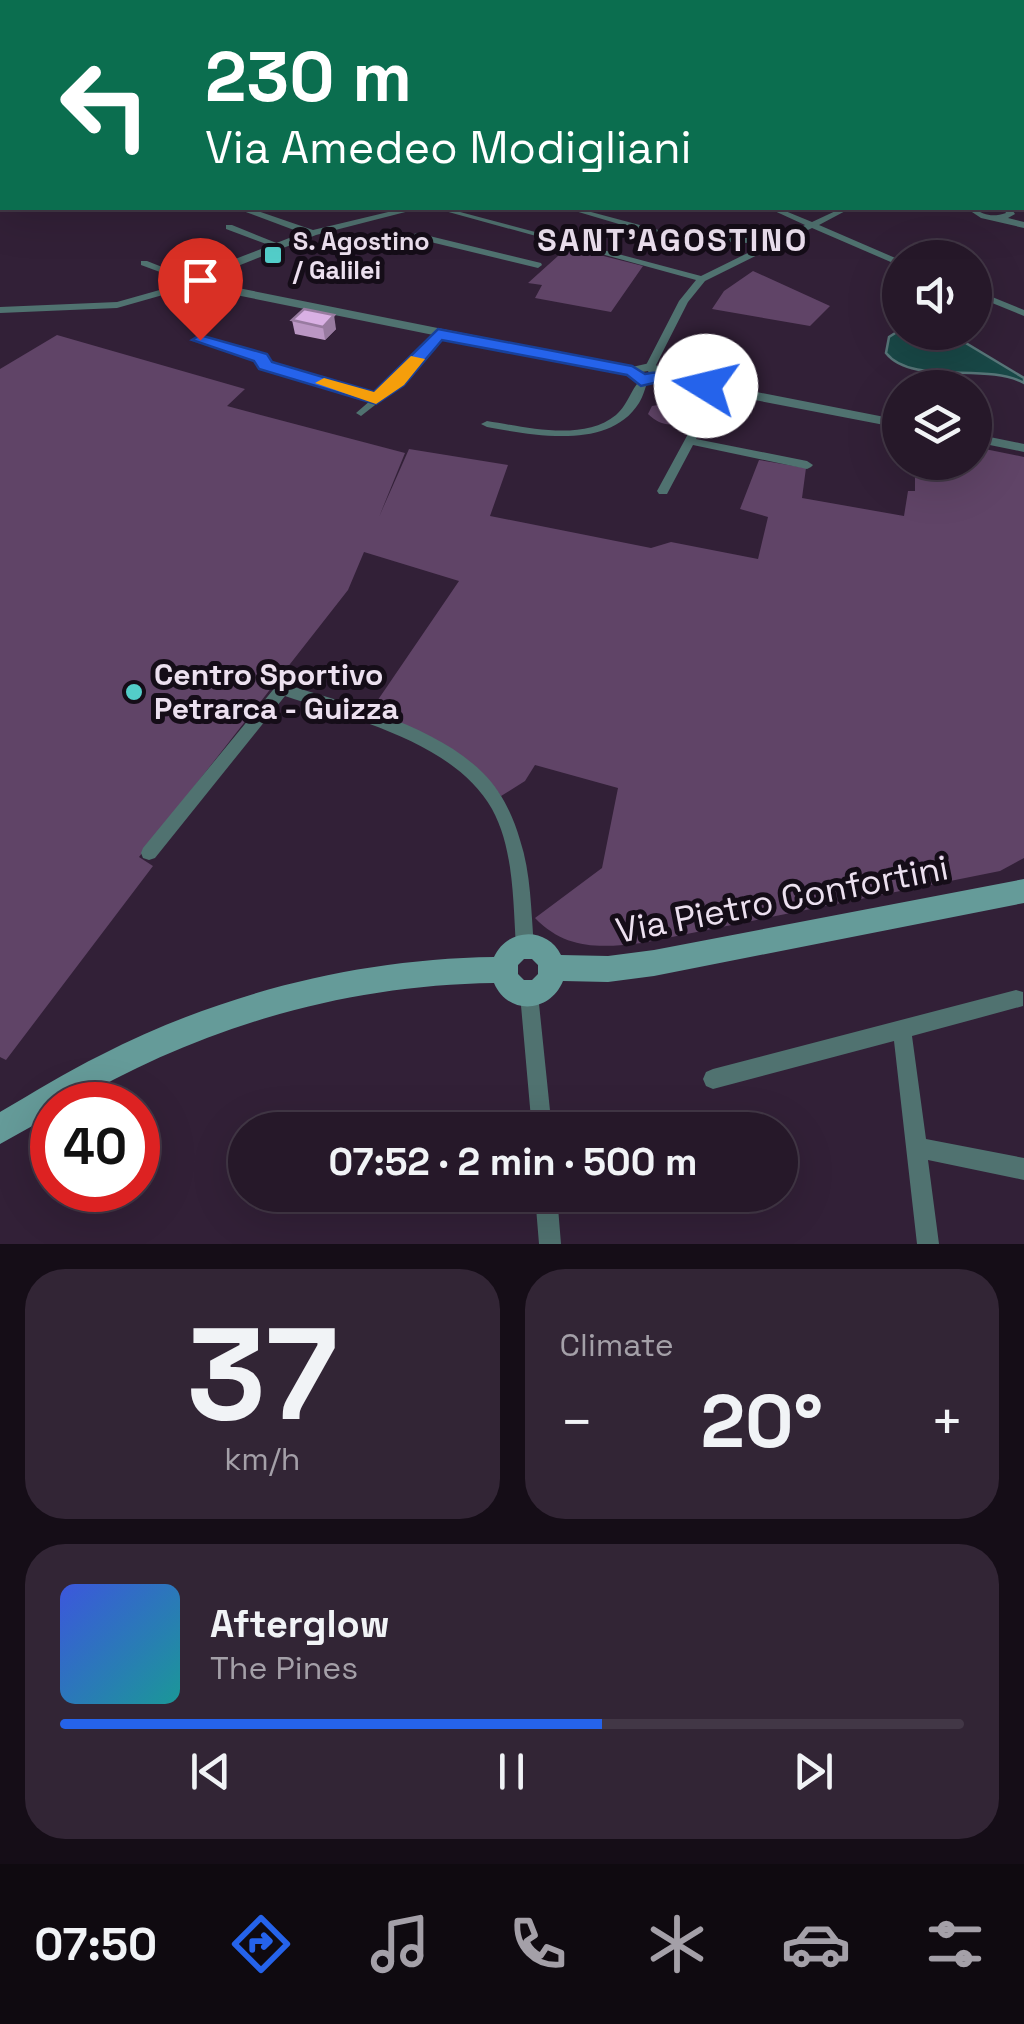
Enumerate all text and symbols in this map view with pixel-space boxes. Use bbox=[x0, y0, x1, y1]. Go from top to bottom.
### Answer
text: 230 m bbox=[205, 32, 412, 121]
icon: left bbox=[40, 40, 170, 170]
text: Via Amedeo Modigliani bbox=[205, 119, 692, 176]
district label: SANT'AGOSTINO bbox=[537, 220, 809, 260]
place label: S. Agostino / Galilei bbox=[292, 225, 430, 286]
pin bbox=[158, 238, 243, 341]
map controls bbox=[882, 240, 992, 480]
button: sound bbox=[882, 240, 992, 350]
marker: S. Agostino / Galilei bbox=[262, 244, 284, 266]
icon: arrive bbox=[173, 253, 228, 308]
position arrow bbox=[654, 334, 758, 438]
button: layers bbox=[882, 370, 992, 480]
place label: Centro Sportivo Petrarca - Guizza bbox=[154, 655, 399, 728]
marker: Centro Sportivo Petrarca - Guizza bbox=[123, 681, 145, 703]
street label: Via Pietro Confortini bbox=[612, 845, 952, 953]
speed limit sign: 40 bbox=[30, 1082, 160, 1212]
text: 07:52 · 2 min · 500 m bbox=[329, 1138, 697, 1186]
text: 37 bbox=[187, 1291, 338, 1457]
text: Climate bbox=[560, 1325, 674, 1365]
text: 20° bbox=[700, 1373, 823, 1469]
text: − bbox=[560, 1387, 594, 1457]
text: + bbox=[930, 1387, 964, 1457]
text: km/h bbox=[224, 1439, 300, 1479]
text: Afterglow bbox=[210, 1600, 390, 1648]
text: The Pines bbox=[210, 1648, 358, 1688]
icon: previous bbox=[183, 1744, 238, 1799]
icon: pause bbox=[484, 1744, 539, 1799]
icon: next bbox=[786, 1744, 841, 1799]
icon: directions bbox=[226, 1909, 296, 1979]
icon: music bbox=[365, 1909, 435, 1979]
icon: phone bbox=[503, 1909, 573, 1979]
icon: climate bbox=[642, 1909, 712, 1979]
icon: car bbox=[781, 1909, 851, 1979]
icon: filters bbox=[920, 1909, 990, 1979]
text: 07:50 bbox=[34, 1916, 157, 1973]

